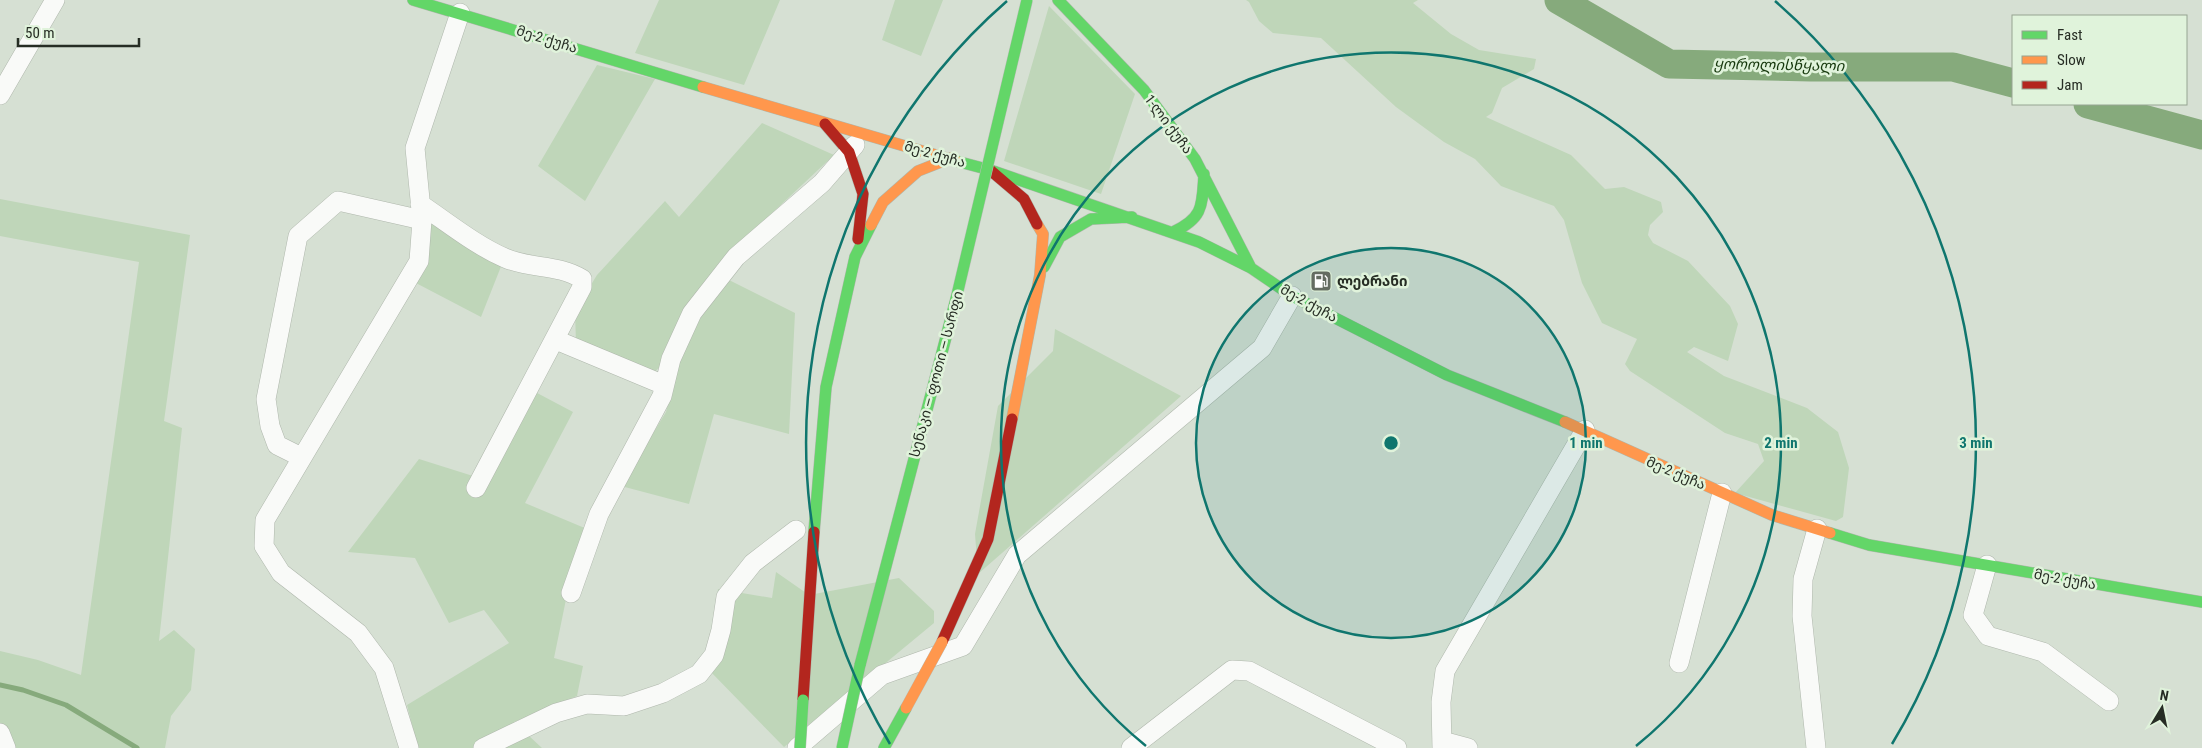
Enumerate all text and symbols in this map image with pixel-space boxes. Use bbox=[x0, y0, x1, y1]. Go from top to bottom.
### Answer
scale bar bbox=[18, 15, 139, 47]
legend bbox=[2012, 15, 2187, 105]
street label: მე-2 ქუჩა bbox=[514, 22, 579, 57]
text: 50 m bbox=[25, 24, 55, 42]
text: Fast bbox=[2057, 26, 2082, 44]
text: Slow bbox=[2057, 51, 2086, 69]
water label: ყოროლისწყალი bbox=[1714, 55, 1846, 75]
text: Jam bbox=[2057, 76, 2083, 94]
street label: 1-ლი ქუჩა bbox=[1141, 91, 1196, 157]
street label: მე-2 ქუჩა bbox=[902, 138, 967, 171]
fuel station icon: ლებრანი bbox=[1309, 269, 1333, 293]
place label: ლებრანი bbox=[1337, 273, 1407, 290]
street label: მე-2 ქუჩა bbox=[1277, 281, 1340, 326]
street label: სენაკი — ფოთი — სარფი bbox=[906, 289, 967, 459]
centre of rings bbox=[1382, 434, 1400, 452]
text: 1 min bbox=[1569, 434, 1603, 452]
text: 2 min bbox=[1764, 434, 1798, 452]
text: 3 min bbox=[1959, 434, 1993, 452]
street label: მე-2 ქუჩა bbox=[1644, 453, 1708, 494]
street label: მე-2 ქუჩა bbox=[2033, 566, 2097, 593]
north arrow bbox=[2137, 683, 2187, 733]
text: N bbox=[2159, 687, 2170, 704]

